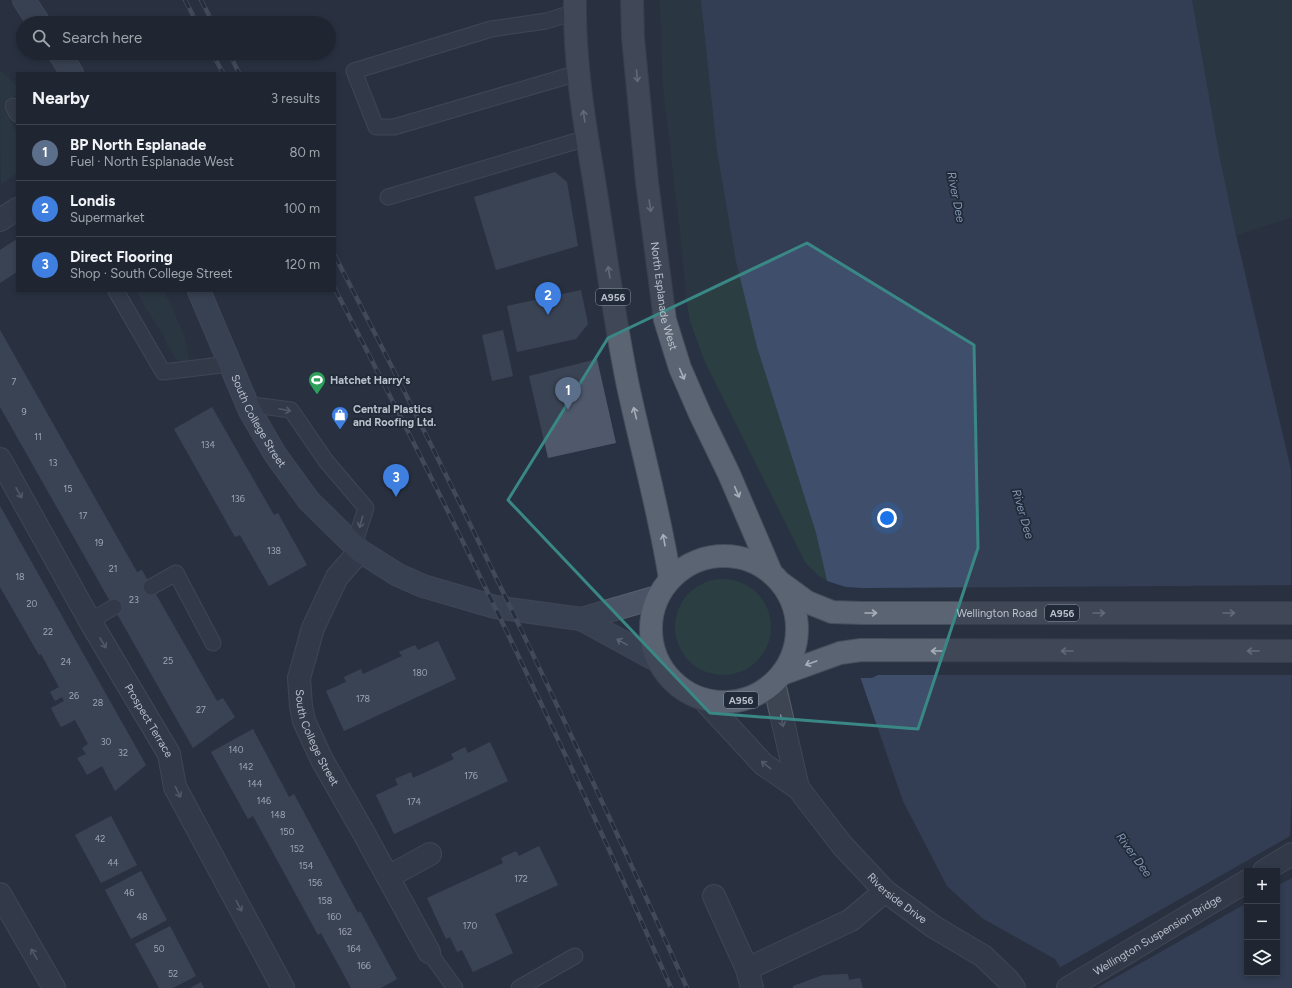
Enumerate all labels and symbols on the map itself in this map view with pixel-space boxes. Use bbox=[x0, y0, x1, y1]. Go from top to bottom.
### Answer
one-way arrow bbox=[633, 69, 641, 82]
one-way arrow bbox=[580, 110, 588, 123]
water label: River Dee bbox=[944, 170, 968, 224]
one-way arrow bbox=[646, 199, 654, 212]
street label: North Esplanade West bbox=[648, 241, 681, 352]
one-way arrow bbox=[604, 266, 612, 279]
pin: 2 bbox=[535, 282, 561, 315]
road number: A956 bbox=[596, 289, 630, 305]
one-way arrow bbox=[679, 368, 687, 380]
sports icon: Hatchet Harry's bbox=[307, 370, 327, 395]
street label: South College Street bbox=[229, 372, 289, 470]
place label: Hatchet Harry's bbox=[330, 374, 410, 387]
house number: 7 bbox=[12, 376, 17, 387]
pin: 1 bbox=[555, 377, 581, 410]
place label: Central Plastics and Roofing Ltd. bbox=[353, 403, 437, 429]
shop icon: Central Plastics and Roofing Ltd. bbox=[330, 405, 350, 430]
house number: 9 bbox=[21, 406, 27, 417]
one-way arrow bbox=[279, 406, 292, 414]
one-way arrow bbox=[631, 407, 638, 420]
house number: 11 bbox=[34, 431, 42, 442]
house number: 134 bbox=[201, 439, 216, 450]
house number: 13 bbox=[49, 457, 57, 468]
pin: 3 bbox=[383, 464, 409, 497]
house number: 15 bbox=[64, 483, 72, 494]
one-way arrow bbox=[734, 485, 741, 497]
one-way arrow bbox=[16, 487, 23, 499]
water label: River Dee bbox=[1009, 487, 1037, 541]
house number: 136 bbox=[231, 493, 245, 504]
your location bbox=[877, 508, 897, 528]
house number: 17 bbox=[79, 510, 87, 521]
one-way arrow bbox=[357, 516, 364, 529]
one-way arrow bbox=[660, 534, 668, 547]
house number: 19 bbox=[95, 537, 103, 548]
house number: 138 bbox=[267, 545, 282, 556]
house number: 21 bbox=[109, 563, 117, 574]
house number: 18 bbox=[15, 571, 25, 582]
house number: 23 bbox=[129, 594, 139, 605]
house number: 20 bbox=[27, 598, 38, 609]
road number: A956 bbox=[1045, 605, 1079, 621]
street label: Wellington Road bbox=[956, 607, 1037, 620]
one-way arrow bbox=[864, 609, 877, 617]
one-way arrow bbox=[1092, 609, 1105, 617]
one-way arrow bbox=[1222, 609, 1235, 617]
house number: 22 bbox=[43, 626, 53, 637]
one-way arrow bbox=[100, 637, 108, 649]
one-way arrow bbox=[616, 637, 628, 645]
one-way arrow bbox=[931, 647, 944, 655]
one-way arrow bbox=[1061, 647, 1074, 655]
one-way arrow bbox=[1247, 647, 1260, 655]
house number: 25 bbox=[163, 655, 173, 666]
house number: 24 bbox=[61, 656, 72, 667]
one-way arrow bbox=[805, 660, 817, 668]
house number: 180 bbox=[412, 667, 428, 678]
street label: Prospect Terrace bbox=[122, 681, 176, 760]
street label: South College Street bbox=[293, 689, 342, 788]
house number: 26 bbox=[69, 690, 79, 701]
road number: A956 bbox=[724, 692, 758, 708]
house number: 178 bbox=[356, 693, 371, 704]
house number: 28 bbox=[93, 697, 104, 708]
house number: 27 bbox=[196, 704, 206, 715]
one-way arrow bbox=[779, 714, 787, 727]
house number: 30 bbox=[101, 736, 112, 747]
house number: 140 bbox=[228, 744, 244, 755]
house number: 32 bbox=[118, 747, 128, 758]
house number: 142 bbox=[239, 761, 253, 772]
one-way arrow bbox=[761, 761, 771, 770]
house number: 176 bbox=[464, 770, 478, 781]
house number: 144 bbox=[248, 778, 263, 789]
one-way arrow bbox=[175, 785, 182, 797]
house number: 146 bbox=[257, 795, 271, 806]
house number: 174 bbox=[407, 796, 421, 807]
house number: 148 bbox=[271, 809, 286, 820]
house number: 150 bbox=[280, 826, 295, 837]
water label: River Dee bbox=[1113, 830, 1155, 880]
house number: 42 bbox=[95, 833, 105, 844]
house number: 152 bbox=[290, 843, 304, 854]
house number: 44 bbox=[107, 857, 119, 868]
house number: 154 bbox=[299, 860, 314, 871]
street label: Riverside Drive bbox=[865, 870, 930, 926]
house number: 172 bbox=[514, 873, 528, 884]
house number: 156 bbox=[308, 877, 322, 888]
house number: 46 bbox=[124, 887, 134, 898]
street label: Wellington Suspension Bridge bbox=[1091, 891, 1224, 978]
house number: 158 bbox=[318, 895, 333, 906]
one-way arrow bbox=[235, 900, 243, 912]
house number: 48 bbox=[136, 911, 148, 922]
house number: 160 bbox=[327, 911, 342, 922]
house number: 170 bbox=[463, 920, 477, 931]
house number: 162 bbox=[338, 926, 352, 937]
house number: 50 bbox=[154, 943, 165, 954]
house number: 164 bbox=[347, 943, 362, 954]
one-way arrow bbox=[30, 948, 38, 960]
house number: 166 bbox=[357, 960, 371, 971]
house number: 52 bbox=[168, 968, 178, 979]

